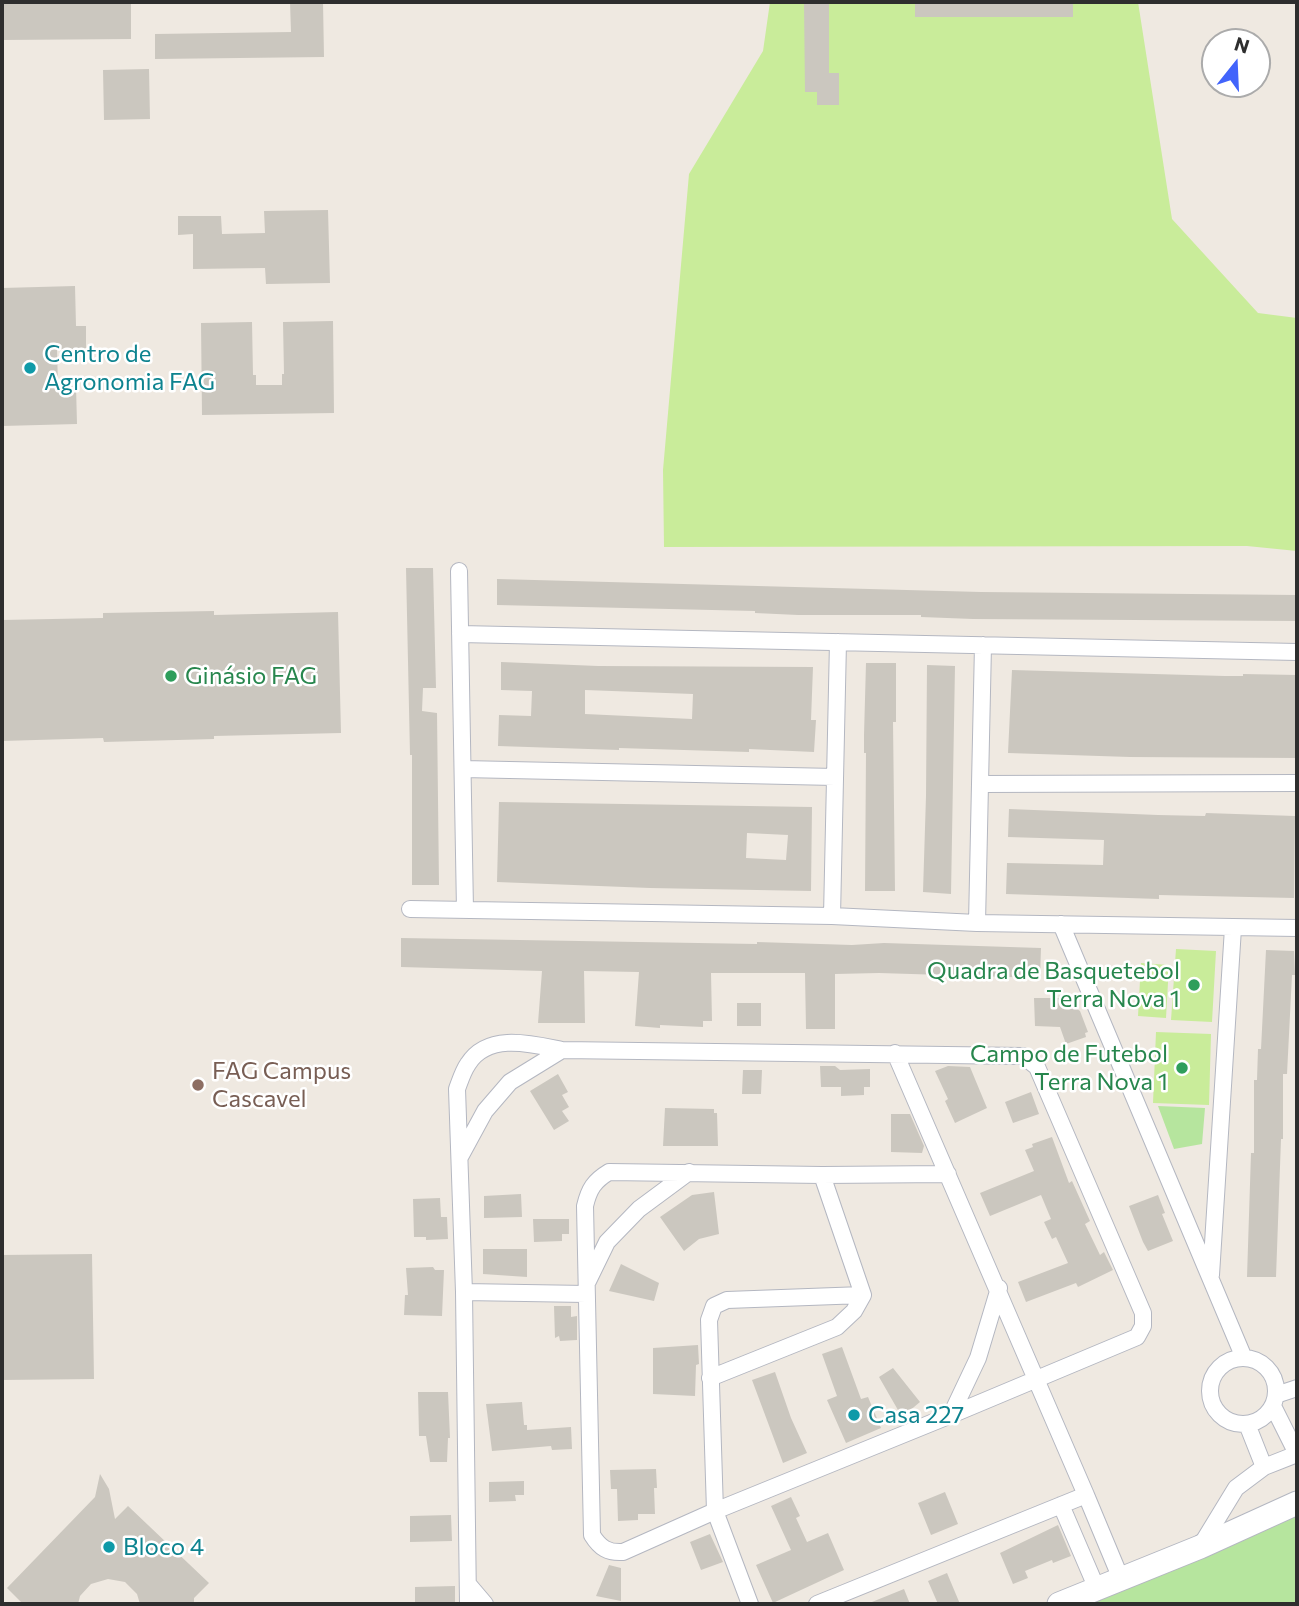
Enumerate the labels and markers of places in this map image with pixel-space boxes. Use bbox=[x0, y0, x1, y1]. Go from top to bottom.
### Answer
place label: Centro de Agronomia FAG bbox=[44, 340, 215, 396]
marker: Centro de Agronomia FAG bbox=[22, 360, 38, 376]
place label: Ginásio FAG bbox=[185, 662, 317, 690]
marker: Ginásio FAG bbox=[163, 668, 179, 684]
place label: Quadra de Basquetebol Terra Nova 1 bbox=[927, 957, 1180, 1013]
marker: Quadra de Basquetebol Terra Nova 1 bbox=[1186, 977, 1202, 993]
place label: Campo de Futebol Terra Nova 1 bbox=[970, 1040, 1168, 1096]
place label: FAG Campus Cascavel bbox=[212, 1057, 351, 1113]
marker: Campo de Futebol Terra Nova 1 bbox=[1174, 1060, 1190, 1076]
marker: FAG Campus Cascavel bbox=[190, 1077, 206, 1093]
place label: Casa 227 bbox=[868, 1401, 964, 1429]
marker: Casa 227 bbox=[846, 1407, 862, 1423]
place label: Bloco 4 bbox=[123, 1533, 204, 1561]
marker: Bloco 4 bbox=[101, 1539, 117, 1555]

